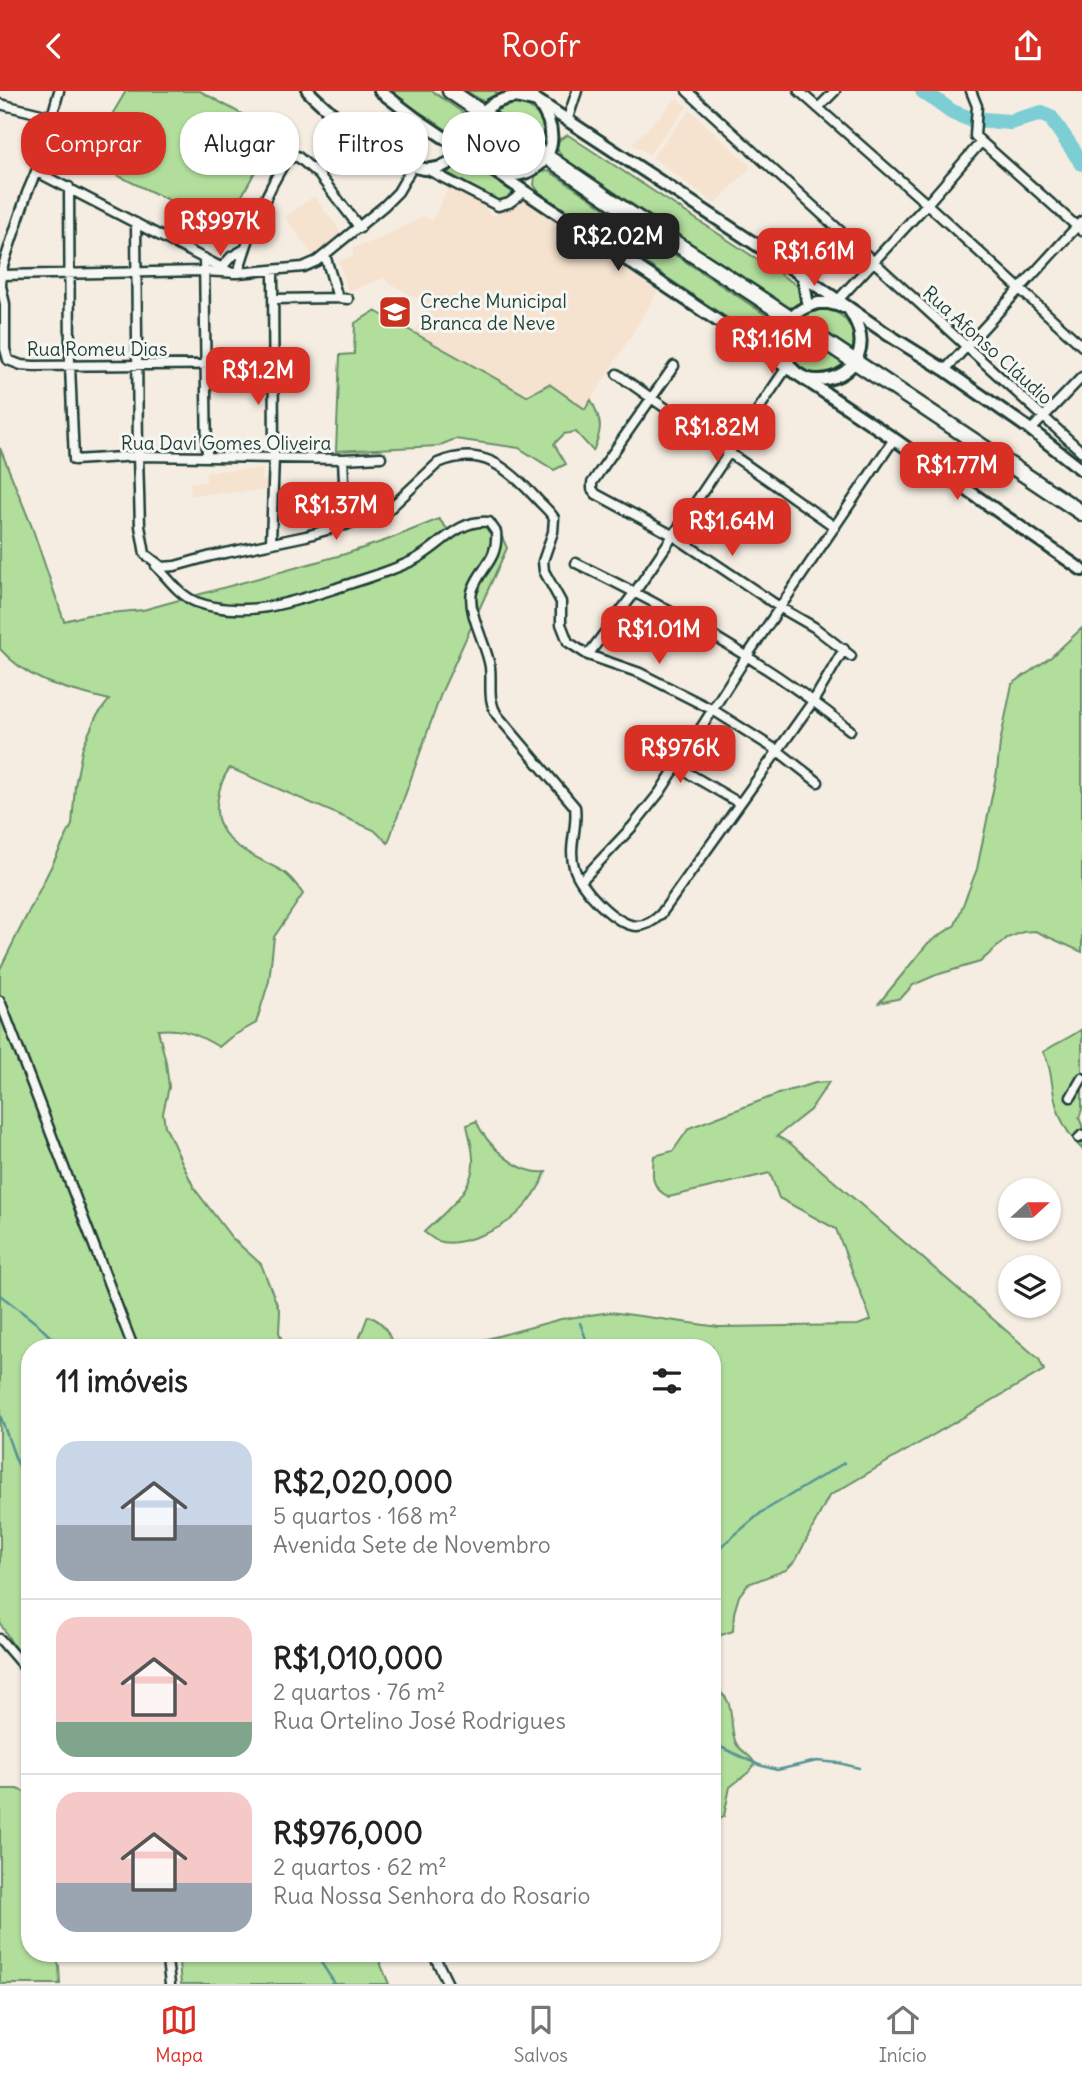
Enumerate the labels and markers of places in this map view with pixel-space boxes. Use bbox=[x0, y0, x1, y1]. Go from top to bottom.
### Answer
pin: R$997K bbox=[163, 199, 277, 258]
pin: R$2.02M bbox=[553, 213, 683, 273]
pin: R$1.61M bbox=[749, 229, 879, 288]
place label: Creche Municipal Branca de Neve bbox=[420, 289, 567, 335]
school or university icon: Creche Municipal Branca de Neve bbox=[376, 293, 414, 331]
pin: R$1.16M bbox=[707, 317, 837, 376]
pin: R$1.2M bbox=[201, 347, 315, 407]
pin: R$1.82M bbox=[652, 405, 782, 464]
pin: R$1.77M bbox=[892, 443, 1022, 502]
pin: R$1.37M bbox=[271, 483, 401, 542]
pin: R$1.64M bbox=[667, 498, 797, 558]
pin: R$1.01M bbox=[594, 607, 724, 666]
pin: R$976K bbox=[623, 725, 737, 785]

